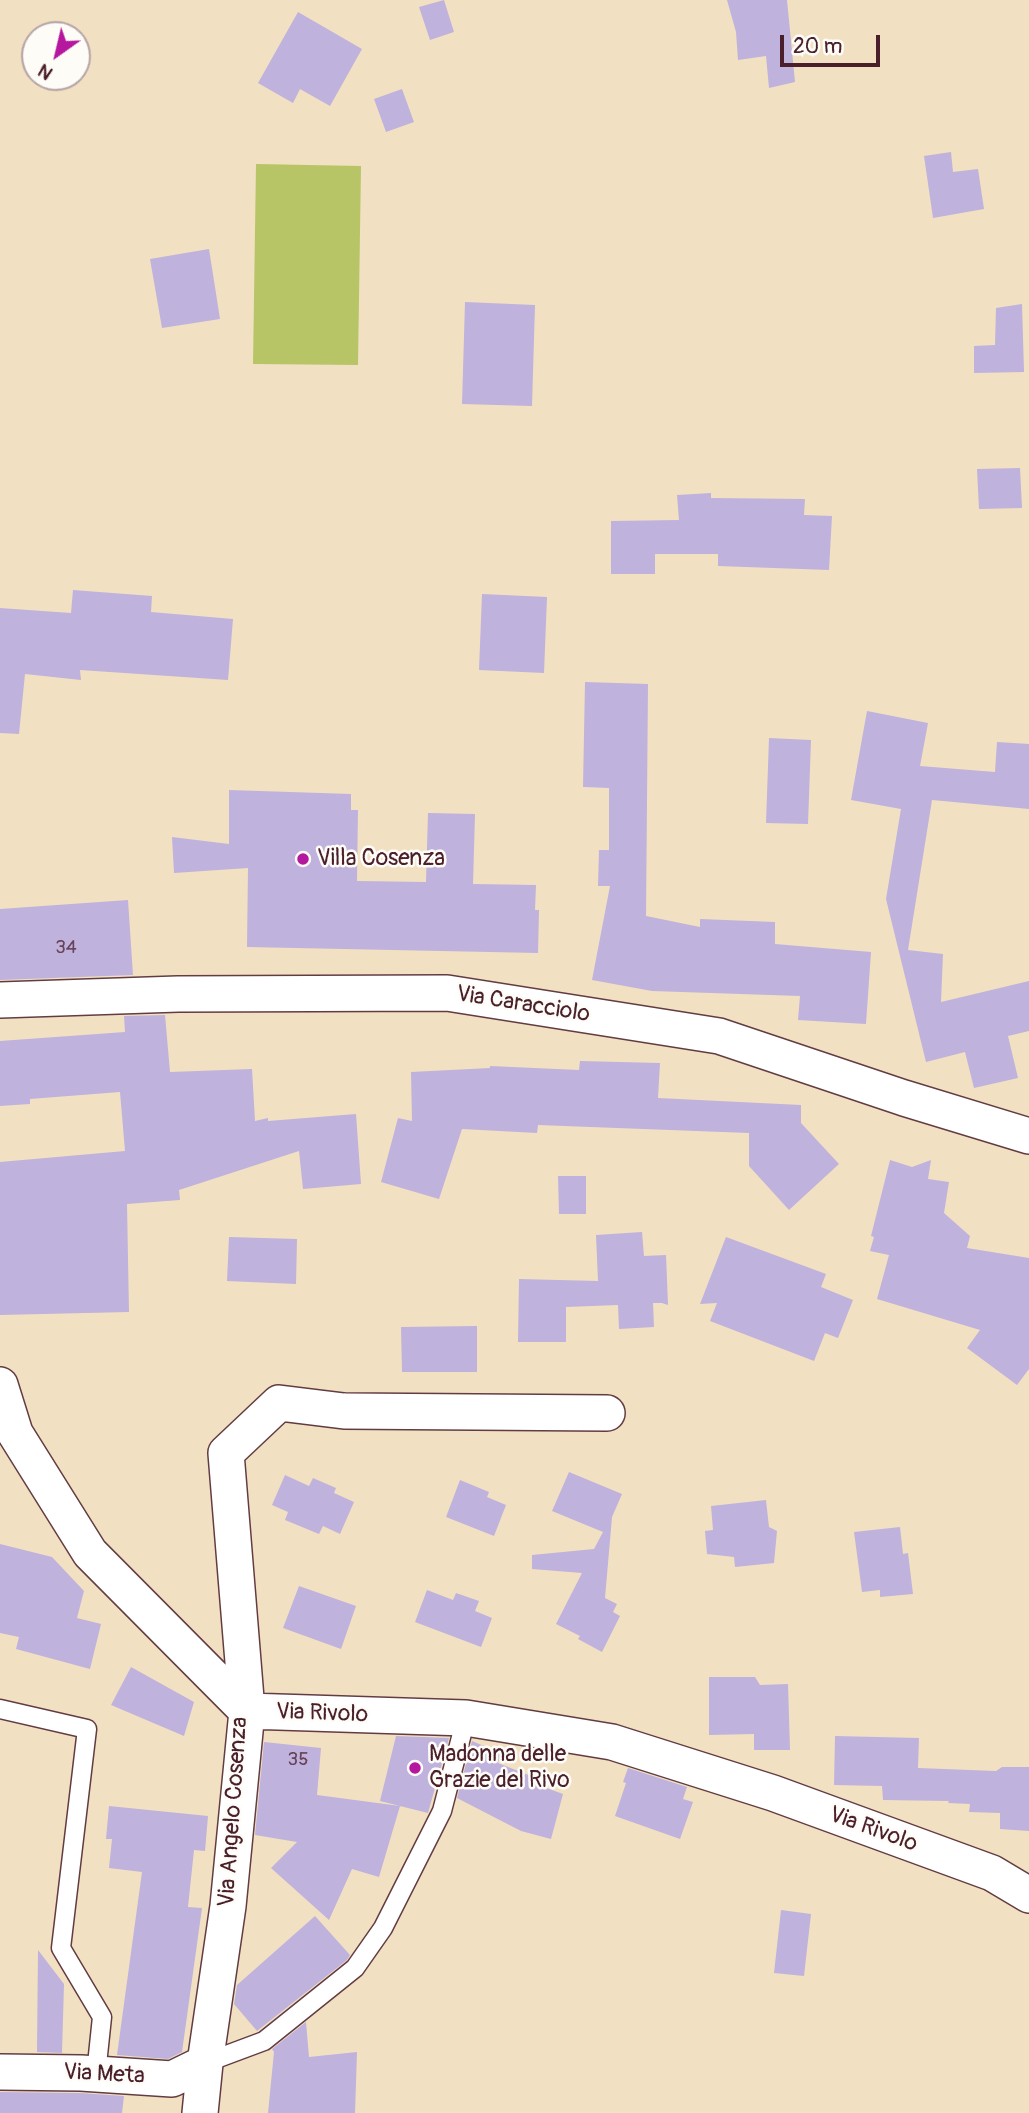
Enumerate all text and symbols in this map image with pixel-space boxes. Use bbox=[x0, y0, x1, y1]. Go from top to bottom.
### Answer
north arrow bbox=[21, 21, 91, 91]
scale bar bbox=[784, 21, 884, 65]
text: 20 m bbox=[793, 33, 842, 60]
text: N bbox=[33, 58, 57, 85]
place label: Villa Cosenza bbox=[317, 845, 445, 873]
marker: Villa Cosenza bbox=[295, 851, 311, 867]
house number: 34 bbox=[55, 937, 77, 959]
street label: Via Caracciolo bbox=[454, 981, 592, 1029]
street label: Via Rivolo bbox=[275, 1699, 369, 1729]
street label: Via Angelo Cosenza bbox=[214, 1716, 254, 1908]
place label: Madonna delle Grazie del Rivo bbox=[429, 1741, 570, 1795]
house number: 35 bbox=[288, 1749, 308, 1771]
marker: Madonna delle Grazie del Rivo bbox=[407, 1760, 423, 1776]
street label: Via Rivolo bbox=[825, 1801, 921, 1859]
street label: Via Meta bbox=[63, 2059, 145, 2091]

